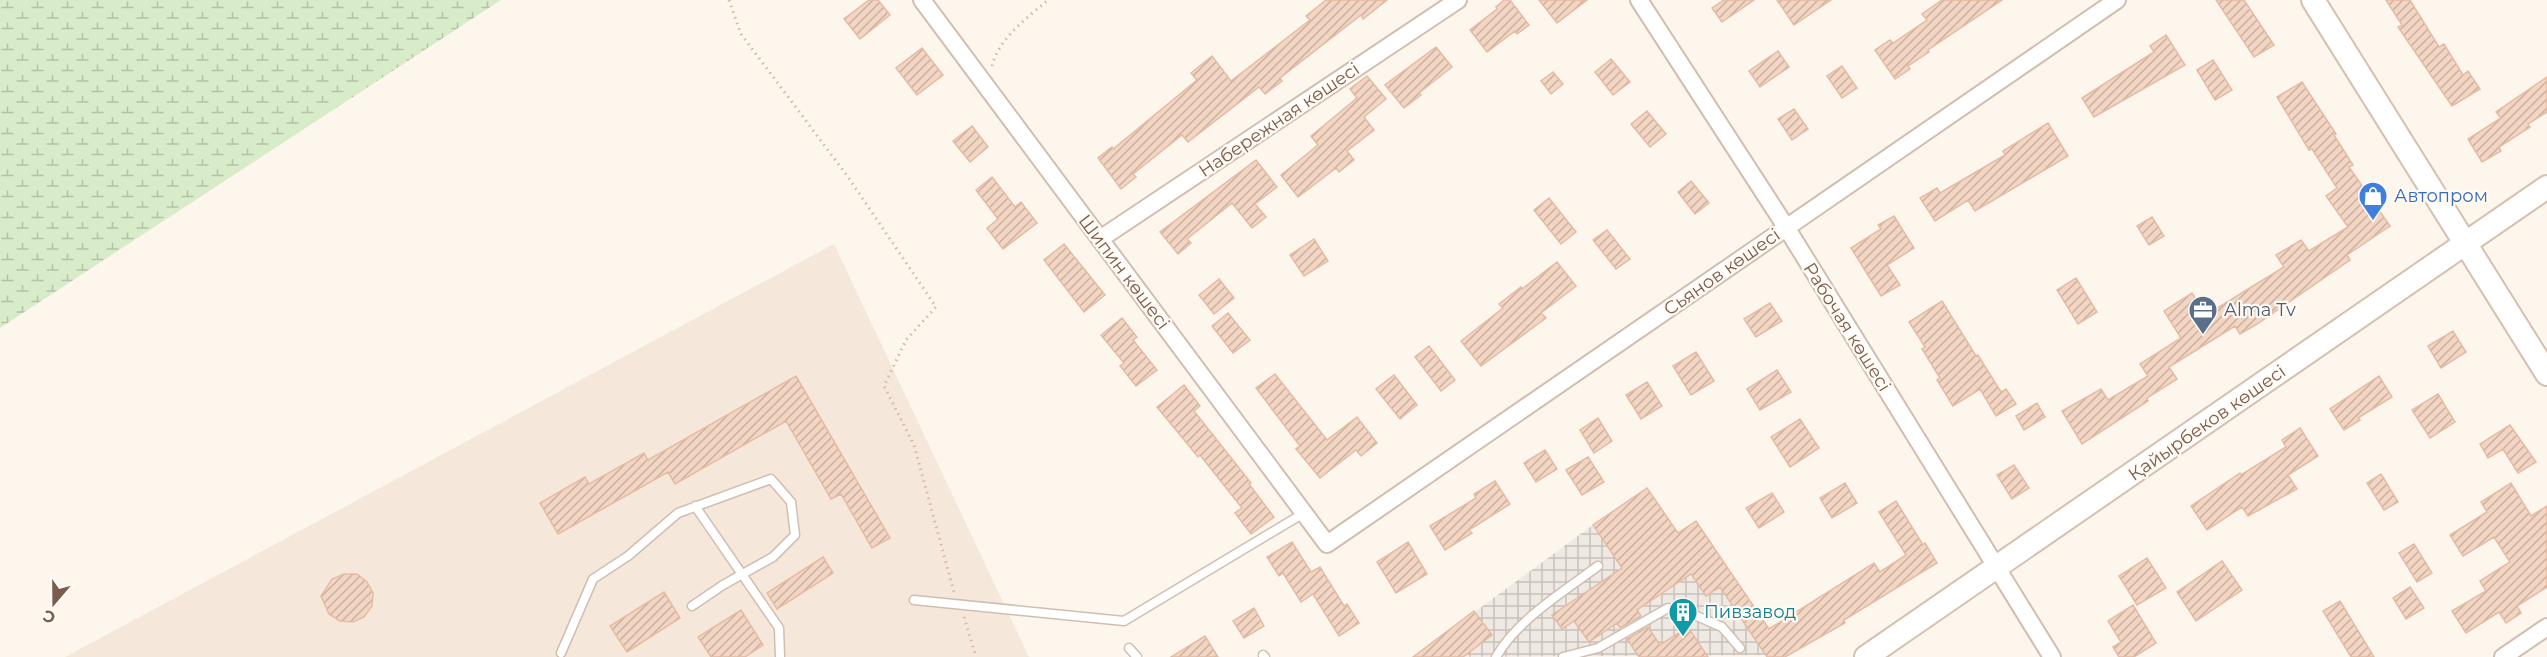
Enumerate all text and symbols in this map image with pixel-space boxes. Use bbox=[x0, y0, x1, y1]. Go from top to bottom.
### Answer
street label: Набережная көшесі bbox=[1194, 58, 1364, 182]
shop icon: Автопром bbox=[2357, 180, 2389, 222]
place label: Автопром bbox=[2394, 185, 2488, 207]
street label: Шипин көшесі bbox=[1074, 210, 1174, 334]
street label: Сьянов көшесі bbox=[1660, 224, 1784, 320]
street label: Рабочая көшесі bbox=[1799, 259, 1895, 395]
office icon: Alma Tv bbox=[2187, 294, 2219, 336]
place label: Alma Tv bbox=[2224, 299, 2296, 321]
street label: Қайырбеков көшесі bbox=[2124, 360, 2290, 486]
north arrow bbox=[24, 573, 84, 633]
building icon: Пивзавод bbox=[1667, 596, 1699, 638]
place label: Пивзавод bbox=[1704, 601, 1797, 623]
text: С bbox=[40, 606, 58, 628]

